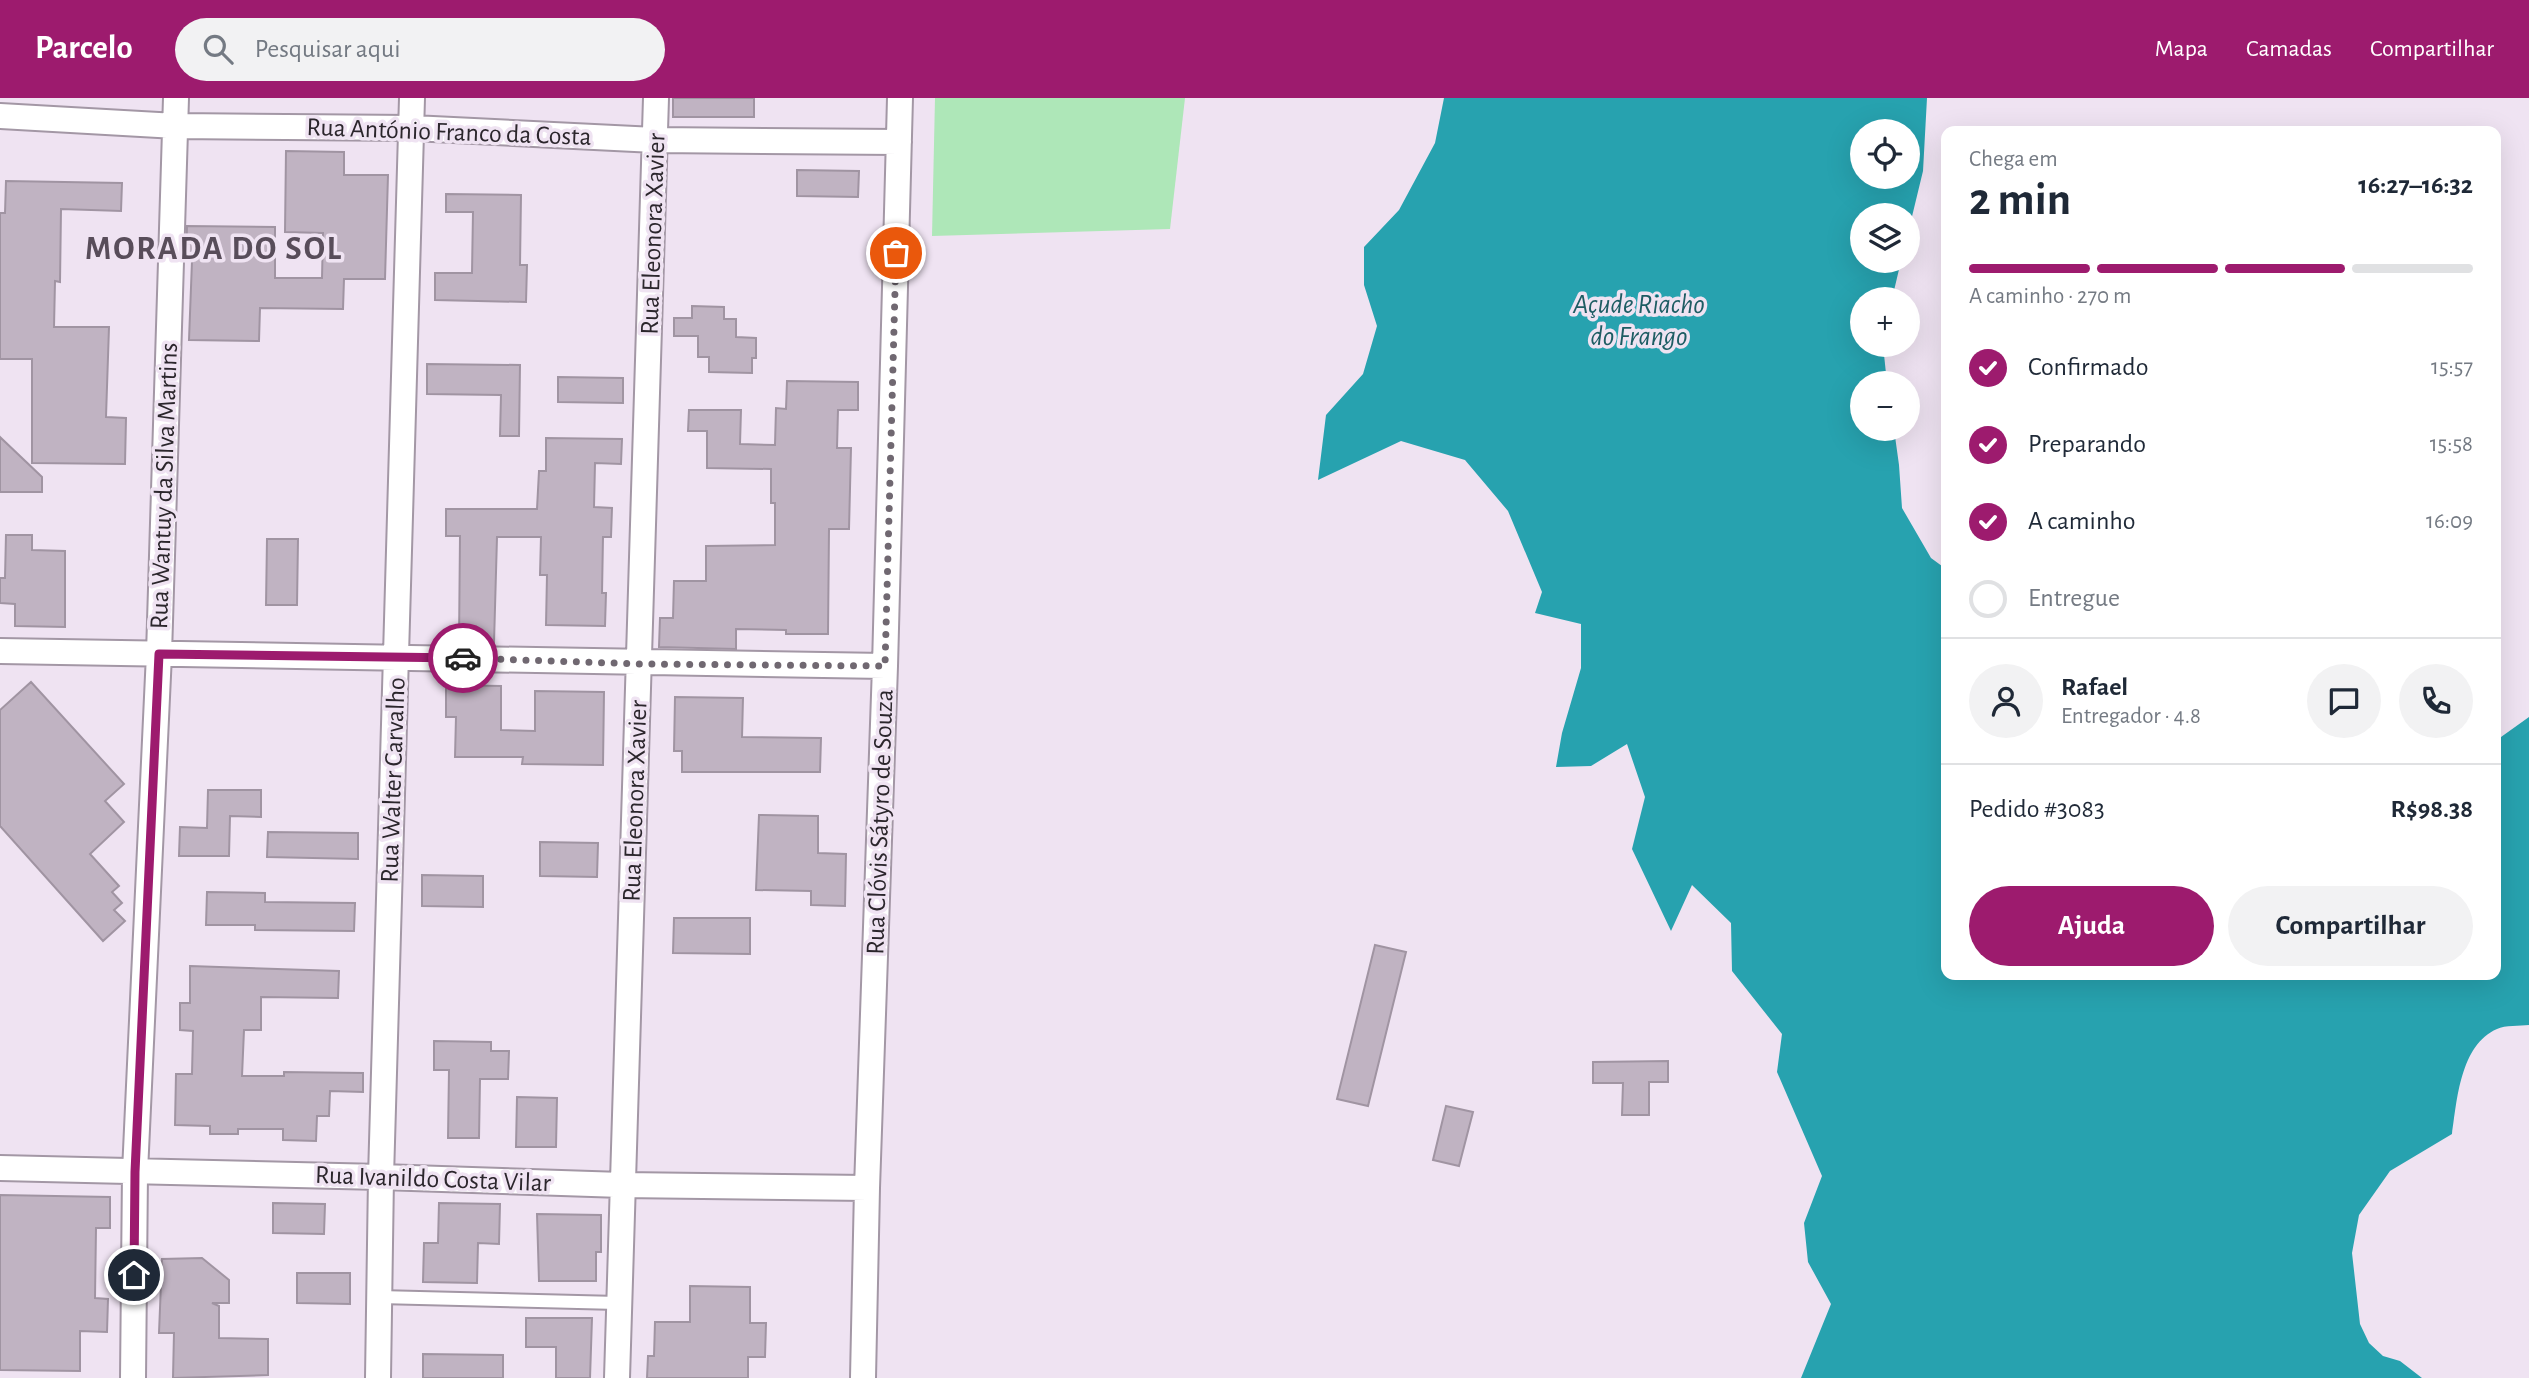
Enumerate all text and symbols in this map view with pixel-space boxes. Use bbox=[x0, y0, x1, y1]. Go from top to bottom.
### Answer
search box bbox=[175, 18, 665, 81]
icon: search bbox=[199, 30, 237, 68]
text: Parcelo bbox=[35, 32, 133, 65]
text: Pesquisar aqui bbox=[255, 36, 401, 62]
text: Mapa bbox=[2155, 37, 2208, 61]
text: Camadas bbox=[2246, 37, 2332, 61]
text: Compartilhar bbox=[2370, 37, 2494, 61]
street label: Rua António Franco da Costa bbox=[306, 114, 592, 150]
map controls bbox=[1850, 119, 1920, 441]
button: locate bbox=[1850, 119, 1920, 189]
street label: Rua Eleonora Xavier bbox=[636, 132, 670, 335]
text: Chega em bbox=[1969, 148, 2058, 171]
text: 16:27–16:32 bbox=[2358, 172, 2473, 198]
text: 2 min bbox=[1969, 177, 2071, 223]
button: layers bbox=[1850, 203, 1920, 273]
pin bbox=[866, 223, 926, 283]
district label: MORADA DO SOL bbox=[85, 233, 343, 266]
icon: bag bbox=[877, 234, 915, 272]
text: A caminho · 270 m bbox=[1969, 285, 2131, 308]
button: + bbox=[1850, 287, 1920, 357]
water label: Açude Riacho do Frango bbox=[1572, 291, 1705, 351]
street label: Rua Wantuy da Silva Martins bbox=[146, 342, 182, 630]
icon: check bbox=[1969, 349, 2007, 387]
text: Confirmado bbox=[2028, 354, 2149, 380]
text: 15:57 bbox=[2431, 356, 2473, 379]
button: − bbox=[1850, 371, 1920, 441]
icon: check bbox=[1969, 426, 2007, 464]
text: Preparando bbox=[2028, 431, 2146, 457]
text: 15:58 bbox=[2430, 433, 2473, 456]
icon: check bbox=[1969, 503, 2007, 541]
text: A caminho bbox=[2028, 508, 2136, 534]
text: 16:09 bbox=[2426, 510, 2473, 533]
text: Entregue bbox=[2028, 585, 2120, 611]
courier bbox=[428, 623, 498, 693]
icon: car bbox=[444, 639, 482, 677]
button: person bbox=[1969, 664, 2043, 738]
button: chat bbox=[2307, 664, 2381, 738]
button: phone bbox=[2399, 664, 2473, 738]
text: Rafael bbox=[2061, 674, 2128, 700]
street label: Rua Walter Carvalho bbox=[376, 677, 410, 883]
street label: Rua Clóvis Sátyro de Souza bbox=[862, 689, 898, 955]
street label: Rua Eleonora Xavier bbox=[618, 699, 652, 902]
text: Entregador · 4.8 bbox=[2061, 705, 2201, 728]
text: Pedido #3083 bbox=[1969, 796, 2105, 822]
text: R$98.38 bbox=[2391, 796, 2473, 822]
button: Ajuda bbox=[1969, 886, 2214, 966]
button: Compartilhar bbox=[2228, 886, 2473, 966]
street label: Rua Ivanildo Costa Vilar bbox=[315, 1162, 552, 1196]
pin bbox=[104, 1245, 164, 1305]
icon: home bbox=[115, 1256, 153, 1294]

